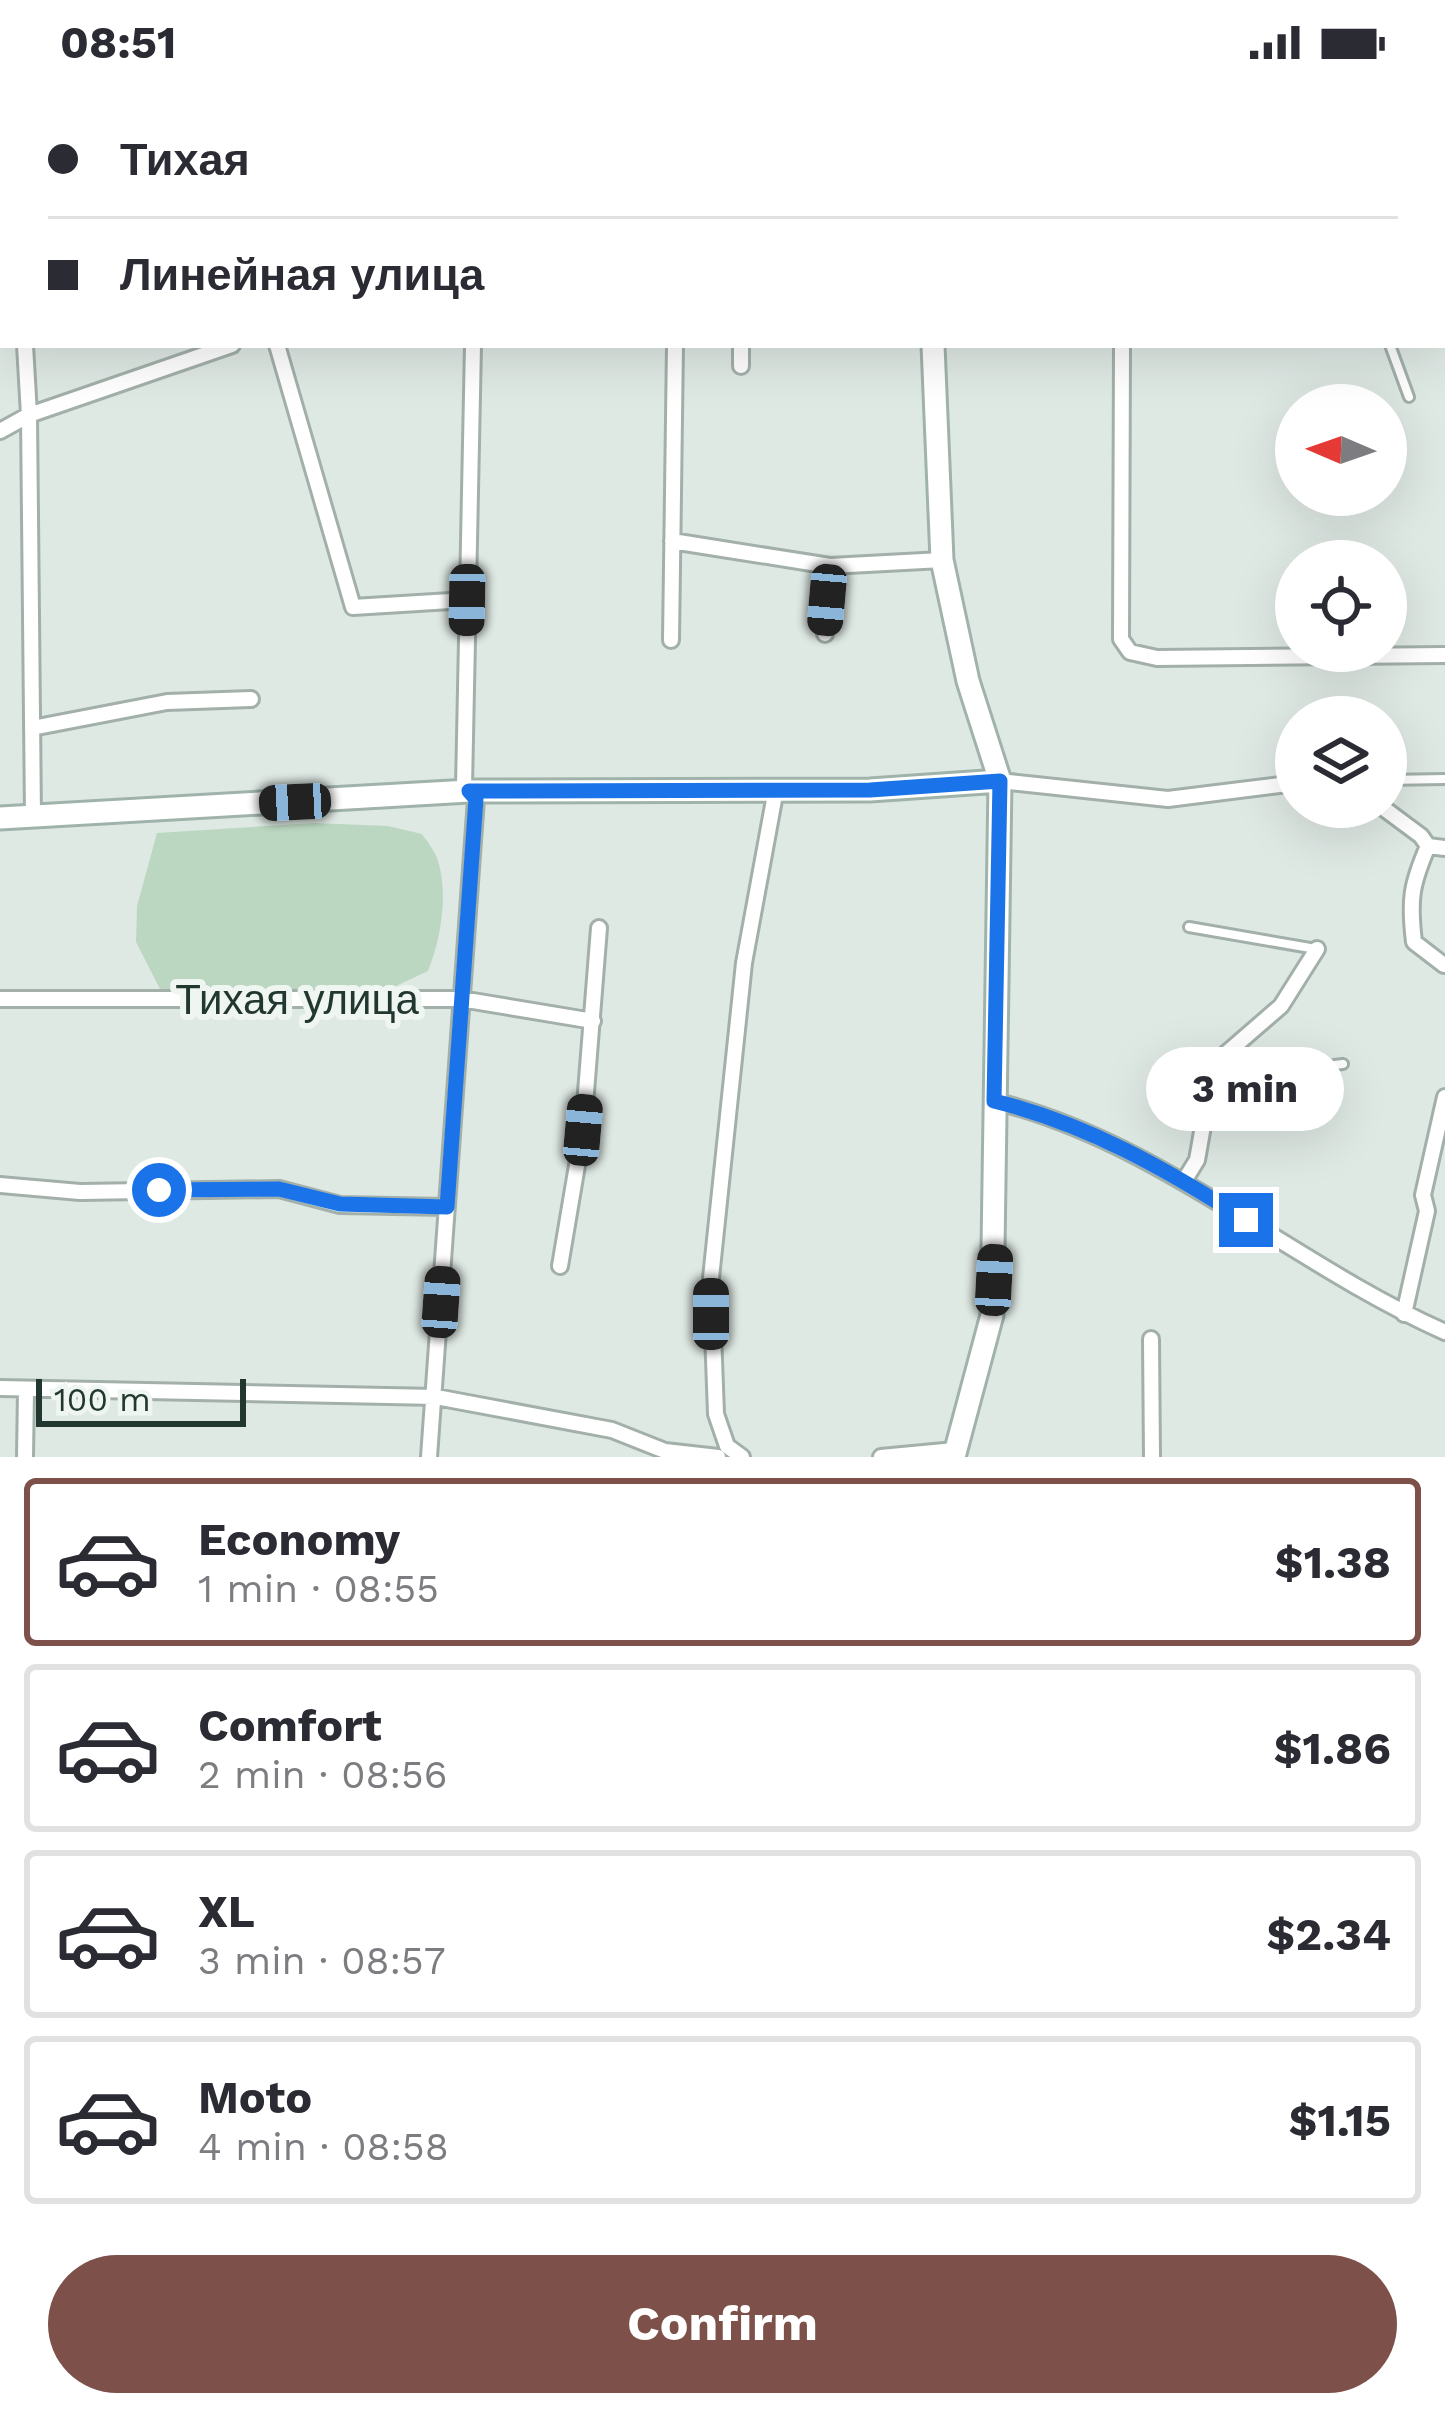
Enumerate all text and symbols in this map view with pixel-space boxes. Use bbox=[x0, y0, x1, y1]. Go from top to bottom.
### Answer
text: 08:51 bbox=[60, 16, 176, 69]
text: Тихая bbox=[120, 133, 250, 186]
text: Линейная улица bbox=[120, 248, 484, 301]
north arrow bbox=[1275, 384, 1407, 516]
map controls bbox=[1275, 384, 1407, 828]
button: locate bbox=[1275, 540, 1407, 672]
car bbox=[806, 563, 848, 637]
car bbox=[448, 564, 486, 636]
button: layers bbox=[1275, 696, 1407, 828]
car bbox=[258, 782, 332, 822]
street label: Тихая улица bbox=[175, 975, 419, 1024]
callout: 3 min bbox=[1147, 1046, 1345, 1130]
text: 3 min bbox=[1192, 1066, 1298, 1111]
car bbox=[562, 1093, 604, 1167]
route start bbox=[132, 1163, 186, 1217]
route end bbox=[1219, 1193, 1273, 1247]
car bbox=[974, 1243, 1014, 1317]
car bbox=[421, 1265, 461, 1339]
car bbox=[693, 1278, 729, 1350]
scale bar bbox=[36, 1373, 246, 1426]
text: 100 m bbox=[54, 1380, 151, 1419]
icon: car bbox=[54, 1508, 162, 1616]
text: Economy bbox=[198, 1513, 400, 1566]
text: $1.38 bbox=[1275, 1536, 1391, 1589]
text: 1 min · 08:55 bbox=[198, 1566, 439, 1611]
icon: car bbox=[54, 1694, 162, 1802]
text: Comfort bbox=[198, 1699, 382, 1752]
text: $1.86 bbox=[1274, 1722, 1391, 1775]
text: 2 min · 08:56 bbox=[198, 1752, 447, 1797]
icon: car bbox=[54, 1880, 162, 1988]
text: XL bbox=[198, 1885, 255, 1938]
text: $2.34 bbox=[1267, 1908, 1391, 1961]
text: 3 min · 08:57 bbox=[198, 1938, 446, 1983]
icon: car bbox=[54, 2066, 162, 2174]
text: Moto bbox=[198, 2071, 312, 2124]
text: $1.15 bbox=[1289, 2094, 1391, 2147]
text: 4 min · 08:58 bbox=[198, 2124, 449, 2169]
button: Confirm bbox=[48, 2255, 1397, 2393]

